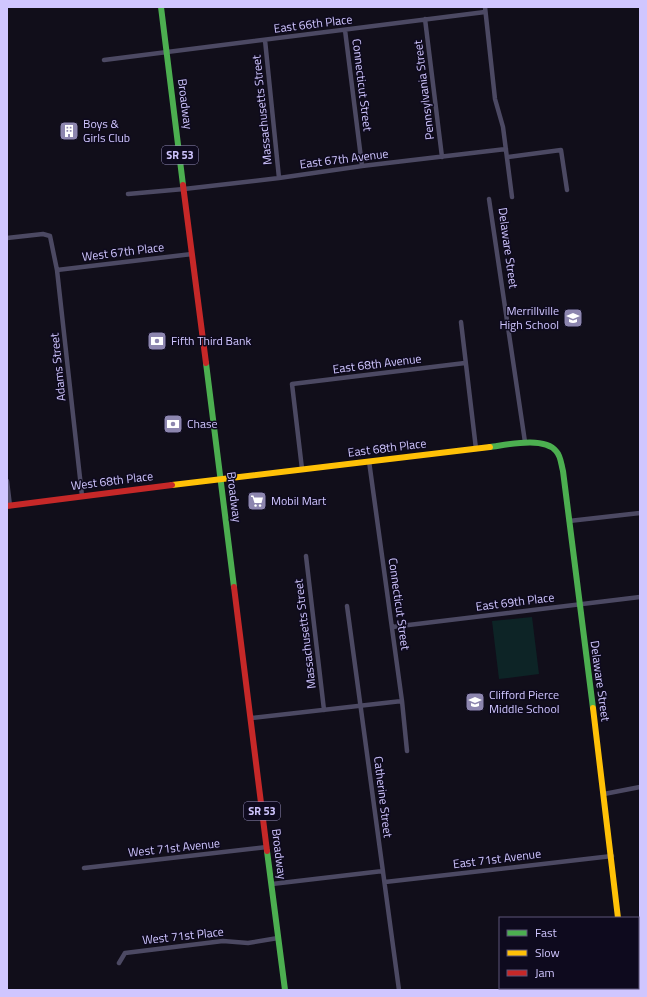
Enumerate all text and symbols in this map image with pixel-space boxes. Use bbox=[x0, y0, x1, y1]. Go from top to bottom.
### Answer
street label: East 66th Place bbox=[273, 9, 353, 38]
street label: Connecticut Street bbox=[347, 38, 378, 133]
street label: Pennsylvania Street bbox=[408, 38, 439, 141]
street label: Massachusetts Street bbox=[246, 53, 277, 166]
street label: Broadway bbox=[173, 77, 198, 131]
place label: Boys & Girls Club bbox=[83, 114, 130, 147]
building icon: Boys & Girls Club bbox=[58, 120, 80, 142]
street label: East 67th Avenue bbox=[298, 144, 389, 173]
road number: SR 53 bbox=[162, 146, 198, 164]
street label: Delaware Street bbox=[493, 206, 524, 290]
street label: West 67th Place bbox=[81, 237, 165, 266]
place label: Merrillville High School bbox=[499, 301, 559, 334]
school or university icon: Merrillville High School bbox=[562, 307, 584, 329]
bank icon: Fifth Third Bank bbox=[146, 330, 168, 352]
street label: Adams Street bbox=[44, 331, 71, 402]
place label: Fifth Third Bank bbox=[171, 331, 251, 350]
street label: East 68th Avenue bbox=[331, 349, 422, 378]
bank icon: Chase bbox=[162, 413, 184, 435]
place label: Chase bbox=[187, 414, 218, 433]
street label: East 68th Place bbox=[347, 433, 427, 462]
street label: West 68th Place bbox=[70, 466, 154, 495]
street label: Broadway bbox=[222, 470, 247, 524]
supermarket icon: Mobil Mart bbox=[246, 490, 268, 512]
place label: Mobil Mart bbox=[271, 491, 327, 510]
street label: Connecticut Street bbox=[384, 556, 415, 652]
street label: Massachusetts Street bbox=[288, 577, 321, 690]
street label: East 69th Place bbox=[475, 587, 555, 616]
street label: Delaware Street bbox=[585, 639, 616, 723]
place label: Clifford Pierce Middle School bbox=[489, 685, 560, 718]
school or university icon: Clifford Pierce Middle School bbox=[464, 691, 486, 713]
street label: Catherine Street bbox=[369, 755, 398, 840]
road number: SR 53 bbox=[244, 802, 280, 820]
street label: Broadway bbox=[267, 827, 292, 881]
street label: West 71st Avenue bbox=[127, 833, 221, 862]
street label: East 71st Avenue bbox=[452, 844, 542, 873]
legend bbox=[499, 917, 639, 989]
street label: West 71st Place bbox=[141, 922, 225, 949]
text: Fast bbox=[535, 923, 558, 942]
text: Slow bbox=[535, 943, 560, 962]
text: Jam bbox=[535, 963, 555, 982]

